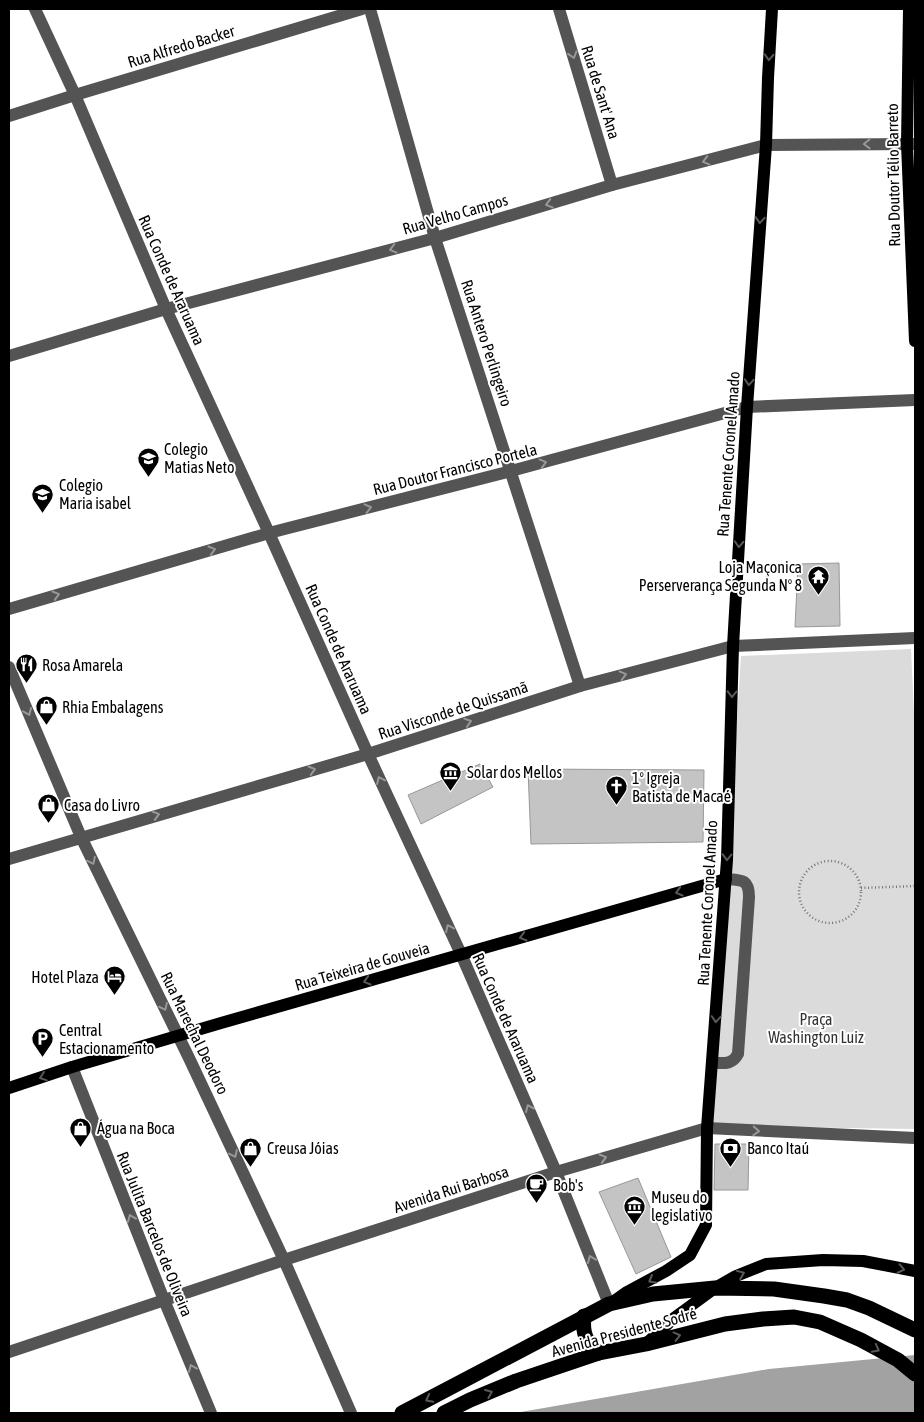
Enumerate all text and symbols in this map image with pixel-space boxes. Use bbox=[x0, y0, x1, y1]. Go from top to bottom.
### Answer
street label: Rua Alfredo Backer bbox=[125, 21, 237, 71]
street label: Rua de Sant' Ana bbox=[578, 43, 624, 141]
one-way arrow bbox=[568, 51, 578, 59]
one-way arrow bbox=[763, 54, 774, 62]
street label: Rua Doutor Télio Barreto bbox=[883, 103, 903, 247]
one-way arrow bbox=[862, 139, 870, 149]
one-way arrow bbox=[702, 155, 710, 166]
street label: Rua Velho Campos bbox=[400, 190, 510, 239]
one-way arrow bbox=[545, 198, 554, 209]
street label: Rua Conde de Araruama bbox=[135, 212, 209, 348]
one-way arrow bbox=[755, 216, 766, 224]
one-way arrow bbox=[389, 243, 398, 254]
street label: Rua Antero Perlingeiro bbox=[457, 277, 516, 409]
street label: Rua Tenente Coronel Amado bbox=[713, 371, 743, 537]
one-way arrow bbox=[743, 378, 754, 386]
place label: Colegio Matias Neto bbox=[164, 440, 234, 476]
street label: Rua Doutor Francisco Portela bbox=[371, 440, 539, 498]
school or university icon: Colegio Matias Neto bbox=[136, 446, 160, 477]
one-way arrow bbox=[538, 458, 546, 468]
place label: Colegio Maria isabel bbox=[59, 476, 132, 512]
school or university icon: Colegio Maria isabel bbox=[31, 482, 55, 513]
one-way arrow bbox=[364, 503, 372, 513]
one-way arrow bbox=[733, 540, 744, 548]
one-way arrow bbox=[207, 545, 215, 555]
place label: Loja Maçonica Perserverança Segunda N° 8 bbox=[639, 558, 802, 595]
temple icon: Loja Maçonica Perserverança Segunda N° 8 bbox=[806, 564, 830, 595]
street label: Rua Conde de Araruama bbox=[302, 581, 376, 717]
one-way arrow bbox=[51, 591, 59, 601]
restaurant icon: Rosa Amarela bbox=[14, 653, 38, 684]
place label: Rosa Amarela bbox=[42, 656, 123, 674]
one-way arrow bbox=[618, 670, 627, 680]
street label: Rua Visconde de Quissamã bbox=[376, 677, 530, 743]
one-way arrow bbox=[726, 691, 737, 699]
shop icon: Rhia Embalagens bbox=[34, 695, 58, 726]
place label: Rhia Embalagens bbox=[62, 698, 164, 717]
one-way arrow bbox=[21, 707, 32, 716]
one-way arrow bbox=[463, 718, 471, 728]
museum icon: Solar dos Mellos bbox=[439, 760, 463, 791]
place label: Solar dos Mellos bbox=[467, 763, 563, 781]
one-way arrow bbox=[308, 766, 316, 776]
place label: 1° Igreja Batista de Macaé bbox=[632, 769, 731, 805]
church icon: 1° Igreja Batista de Macaé bbox=[604, 775, 628, 806]
one-way arrow bbox=[376, 777, 386, 786]
shop icon: Casa do Livro bbox=[36, 793, 60, 824]
place label: Casa do Livro bbox=[64, 796, 140, 814]
one-way arrow bbox=[152, 811, 160, 821]
street label: Rua Tenente Coronel Amado bbox=[694, 820, 720, 986]
one-way arrow bbox=[722, 854, 732, 861]
one-way arrow bbox=[86, 856, 96, 865]
one-way arrow bbox=[675, 886, 683, 897]
one-way arrow bbox=[444, 924, 455, 933]
one-way arrow bbox=[519, 931, 527, 941]
street label: Rua Teixeira de Gouveia bbox=[293, 938, 431, 994]
street label: Rua Conde de Araruama bbox=[469, 950, 543, 1086]
hotel icon: Hotel Plaza bbox=[103, 965, 127, 996]
place label: Hotel Plaza bbox=[31, 968, 99, 986]
street label: Rua Marechal Deodoro bbox=[158, 969, 232, 1097]
one-way arrow bbox=[363, 976, 371, 986]
one-way arrow bbox=[158, 1002, 168, 1011]
park label: Praça Washington Luiz bbox=[768, 1010, 864, 1047]
one-way arrow bbox=[711, 1015, 722, 1023]
place label: Central Estacionamento bbox=[59, 1021, 154, 1057]
parking icon: Central Estacionamento bbox=[31, 1027, 55, 1058]
one-way arrow bbox=[39, 1071, 48, 1081]
one-way arrow bbox=[524, 1104, 535, 1113]
shop icon: Água na Boca bbox=[69, 1116, 93, 1147]
place label: Água na Boca bbox=[97, 1119, 175, 1138]
one-way arrow bbox=[752, 1125, 760, 1136]
shop icon: Creusa Jóias bbox=[239, 1136, 263, 1167]
bank icon: Banco Itaú bbox=[719, 1136, 743, 1167]
place label: Creusa Jóias bbox=[267, 1139, 339, 1157]
place label: Banco Itaú bbox=[747, 1139, 809, 1157]
street label: Rua Julita Barcelos de Oliveira bbox=[114, 1149, 196, 1319]
one-way arrow bbox=[228, 1149, 238, 1158]
one-way arrow bbox=[599, 1154, 607, 1164]
street label: Avenida Rui Barbosa bbox=[391, 1162, 511, 1216]
cafe icon: Bob's bbox=[525, 1173, 549, 1204]
place label: Bob's bbox=[553, 1176, 584, 1194]
place label: Museu do legislativo bbox=[651, 1188, 712, 1225]
museum icon: Museu do legislativo bbox=[623, 1194, 647, 1225]
one-way arrow bbox=[127, 1214, 137, 1223]
one-way arrow bbox=[586, 1255, 596, 1263]
one-way arrow bbox=[897, 1263, 906, 1273]
one-way arrow bbox=[737, 1270, 745, 1280]
one-way arrow bbox=[648, 1273, 657, 1283]
street label: Avenida Presidente Sodré bbox=[549, 1304, 699, 1360]
one-way arrow bbox=[673, 1331, 682, 1342]
one-way arrow bbox=[871, 1343, 880, 1353]
one-way arrow bbox=[188, 1364, 198, 1373]
one-way arrow bbox=[484, 1388, 493, 1399]
one-way arrow bbox=[425, 1393, 434, 1403]

